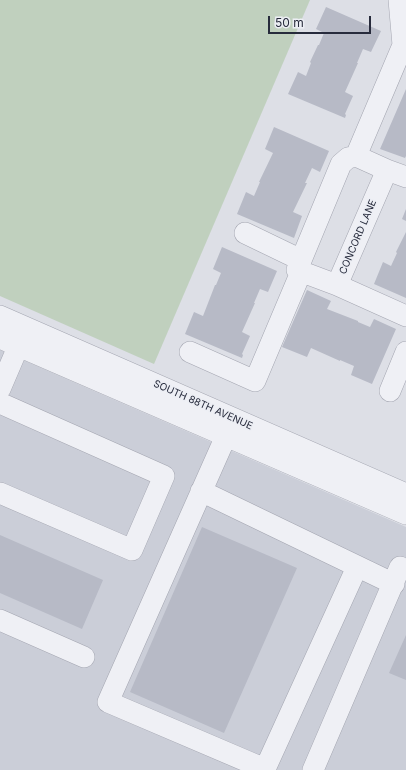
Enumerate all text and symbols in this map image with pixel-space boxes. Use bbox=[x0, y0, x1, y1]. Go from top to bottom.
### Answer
scale bar bbox=[270, 8, 373, 34]
text: 50 m bbox=[275, 15, 304, 30]
street label: CONCORD LANE bbox=[337, 198, 379, 276]
street label: SOUTH 88TH AVENUE bbox=[152, 378, 254, 432]

